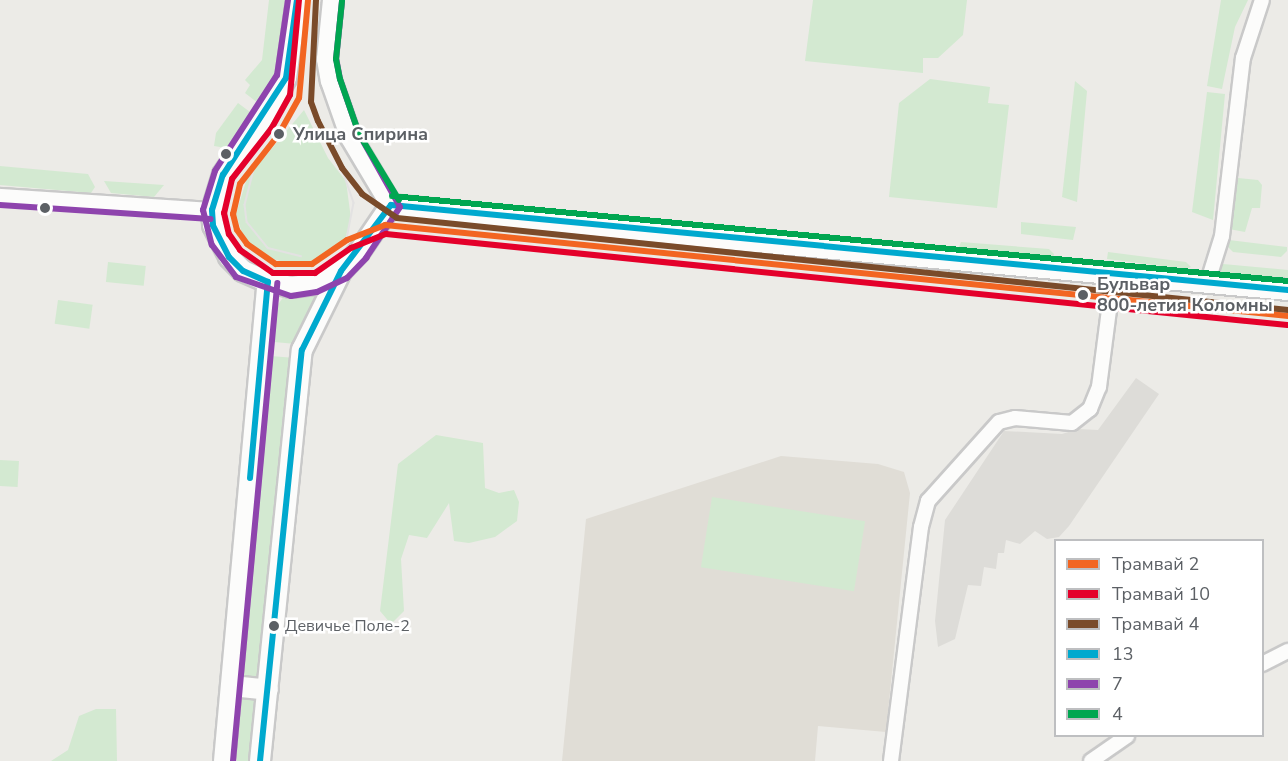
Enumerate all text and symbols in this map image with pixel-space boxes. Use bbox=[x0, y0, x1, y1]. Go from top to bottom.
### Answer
place label: Улица Спирина bbox=[293, 123, 428, 145]
marker: Улица Спирина bbox=[270, 125, 288, 143]
unlabelled marker bbox=[220, 148, 232, 160]
unlabelled marker bbox=[39, 202, 51, 214]
place label: Бульвар 800-летия Коломны bbox=[1097, 274, 1273, 316]
marker: Бульвар 800-летия Коломны bbox=[1074, 286, 1092, 304]
legend bbox=[1054, 539, 1264, 737]
text: Трамвай 2 bbox=[1112, 552, 1199, 576]
text: Трамвай 10 bbox=[1112, 582, 1210, 606]
text: Трамвай 4 bbox=[1112, 612, 1199, 636]
place label: Девичье Поле-2 bbox=[285, 616, 410, 636]
marker: Девичье Поле-2 bbox=[268, 620, 280, 632]
text: 13 bbox=[1112, 642, 1134, 666]
text: 7 bbox=[1112, 672, 1123, 696]
text: 4 bbox=[1112, 702, 1123, 726]

